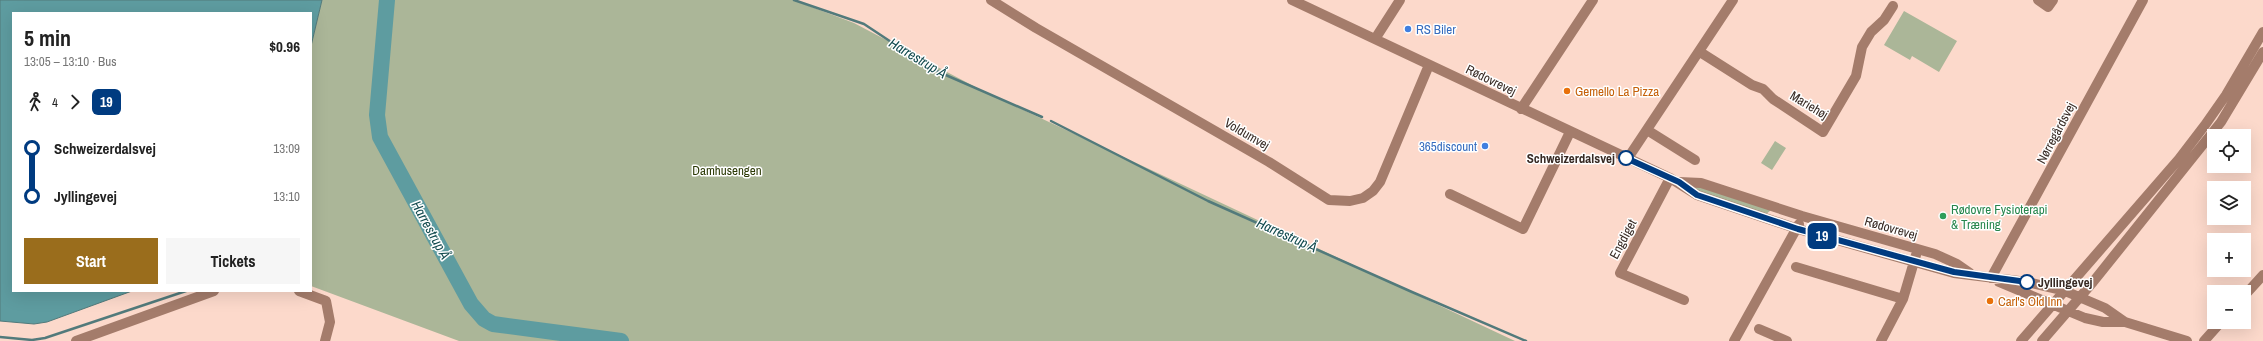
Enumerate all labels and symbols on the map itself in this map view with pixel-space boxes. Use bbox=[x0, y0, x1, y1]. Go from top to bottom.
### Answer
place label: RS Biler bbox=[1416, 21, 1456, 38]
marker: RS Biler bbox=[1403, 24, 1413, 34]
water label: Harrestrup Å bbox=[886, 34, 950, 82]
street label: Rødovrevej bbox=[1463, 61, 1519, 99]
place label: Gemello La Pizza bbox=[1575, 83, 1659, 100]
marker: Gemello La Pizza bbox=[1562, 86, 1572, 96]
street label: Mariehøj bbox=[1787, 87, 1831, 123]
street label: Nørregårdsvej bbox=[2033, 99, 2079, 167]
street label: Voldumvej bbox=[1221, 114, 1273, 154]
place label: 365discount bbox=[1419, 138, 1477, 155]
marker: 365discount bbox=[1480, 141, 1490, 151]
place label: Schweizerdalsvej bbox=[1527, 150, 1615, 167]
marker: Schweizerdalsvej bbox=[1618, 150, 1634, 166]
park label: Damhusengen bbox=[692, 162, 762, 179]
water label: Harrestrup Å bbox=[408, 198, 455, 263]
place label: Rødovre Fysioterapi & Træning bbox=[1951, 201, 2048, 233]
marker: Rødovre Fysioterapi & Træning bbox=[1938, 211, 1948, 221]
street label: Rødovrevej bbox=[1863, 212, 1919, 244]
water label: Harrestrup Å bbox=[1254, 214, 1320, 256]
street label: Engdiget bbox=[1605, 216, 1641, 262]
line badge: 19 bbox=[1804, 223, 1840, 249]
marker: Jyllingevej bbox=[2019, 274, 2035, 290]
place label: Jyllingevej bbox=[2038, 274, 2093, 291]
place label: Carl's Old Inn bbox=[1998, 293, 2062, 310]
marker: Carl's Old Inn bbox=[1985, 296, 1995, 306]

